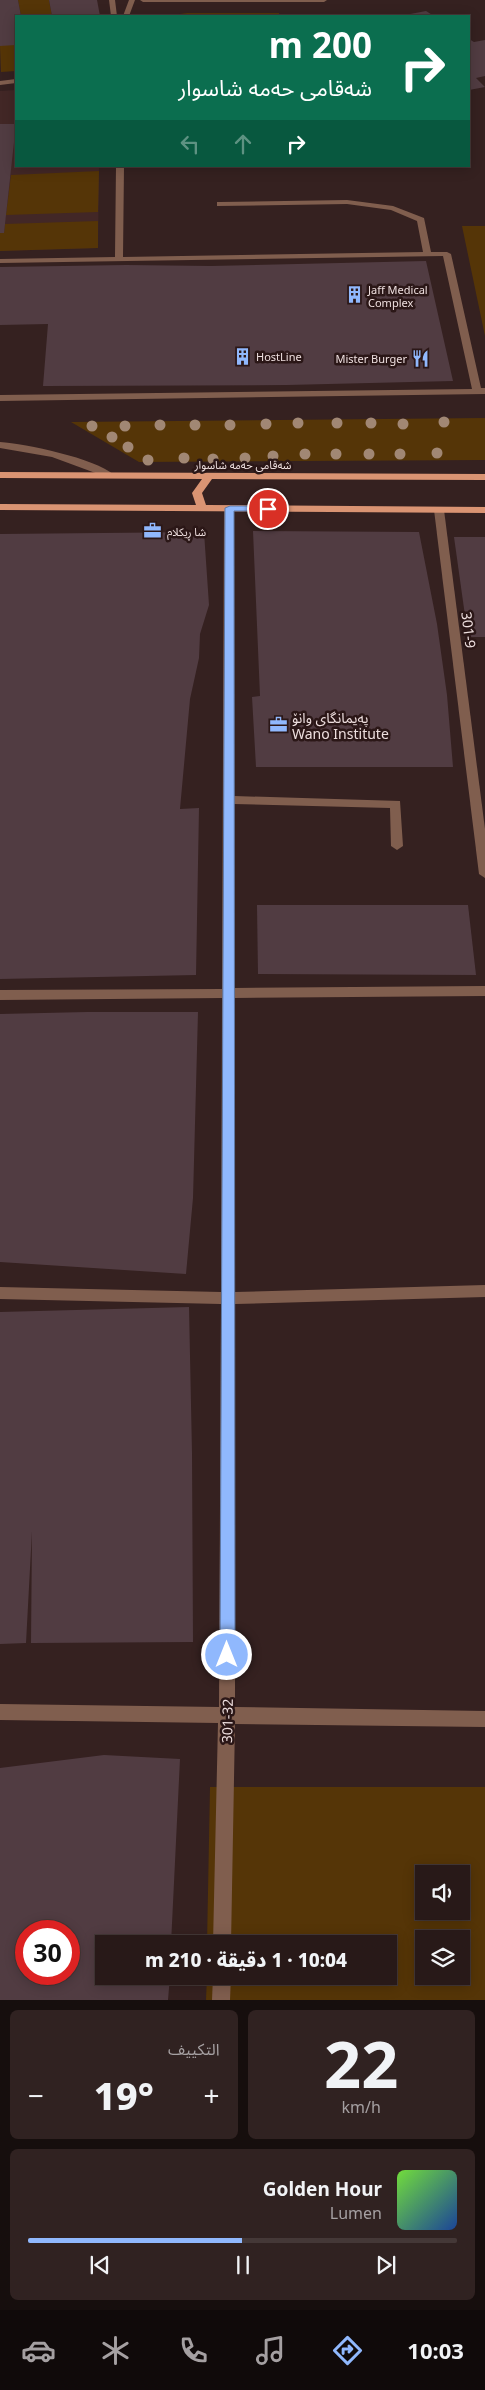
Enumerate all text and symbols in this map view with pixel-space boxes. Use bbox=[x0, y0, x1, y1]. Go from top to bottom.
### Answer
text: 200 m bbox=[269, 21, 372, 68]
icon: right bbox=[390, 35, 455, 100]
text: شەقامی حەمە شاسوار bbox=[178, 72, 372, 102]
icon: left bbox=[176, 130, 204, 158]
icon: ahead bbox=[229, 130, 257, 158]
icon: right bbox=[282, 130, 310, 158]
place label: Jaff Medical Complex bbox=[367, 282, 428, 310]
building icon: Jaff Medical Complex bbox=[344, 285, 364, 305]
building icon: HostLine bbox=[232, 346, 252, 366]
restaurant icon: Mister Burger bbox=[411, 348, 431, 368]
place label: HostLine bbox=[256, 349, 302, 364]
place label: Mister Burger bbox=[335, 351, 407, 366]
street label: شەقامی حەمە شاسوار bbox=[194, 457, 292, 472]
pin bbox=[247, 488, 289, 530]
icon: arrive bbox=[254, 495, 282, 523]
office icon: شا ڕیکلام bbox=[143, 521, 163, 541]
place label: شا ڕیکلام bbox=[167, 524, 207, 541]
street label: 301-9 bbox=[457, 611, 481, 649]
place label: پەیمانگای وانۆ Wano Institute bbox=[292, 708, 389, 743]
office icon: پەیمانگای وانۆ Wano Institute bbox=[268, 715, 288, 735]
position arrow bbox=[200, 1628, 252, 1680]
street label: 301-32 bbox=[217, 1699, 237, 1743]
map controls bbox=[415, 1865, 470, 1985]
button: sound bbox=[415, 1865, 470, 1920]
speed limit sign: 30 bbox=[15, 1920, 80, 1985]
button: layers bbox=[415, 1930, 470, 1985]
text: 10:04 · 1 دقيقة · 210 m bbox=[145, 1947, 347, 1973]
text: 22 bbox=[324, 2019, 398, 2107]
text: التكييف bbox=[168, 2038, 220, 2060]
text: 19° bbox=[94, 2069, 154, 2121]
text: − bbox=[28, 2076, 44, 2114]
text: + bbox=[203, 2076, 219, 2114]
text: km/h bbox=[342, 2096, 381, 2118]
text: Golden Hour bbox=[263, 2176, 382, 2202]
text: Lumen bbox=[330, 2202, 382, 2224]
icon: previous bbox=[86, 2251, 114, 2279]
icon: pause bbox=[229, 2251, 257, 2279]
icon: next bbox=[372, 2251, 400, 2279]
icon: car bbox=[21, 2333, 56, 2368]
icon: climate bbox=[98, 2333, 133, 2368]
icon: phone bbox=[176, 2333, 211, 2368]
icon: music bbox=[253, 2333, 288, 2368]
icon: directions bbox=[330, 2333, 365, 2368]
text: 10:03 bbox=[407, 2335, 464, 2365]

